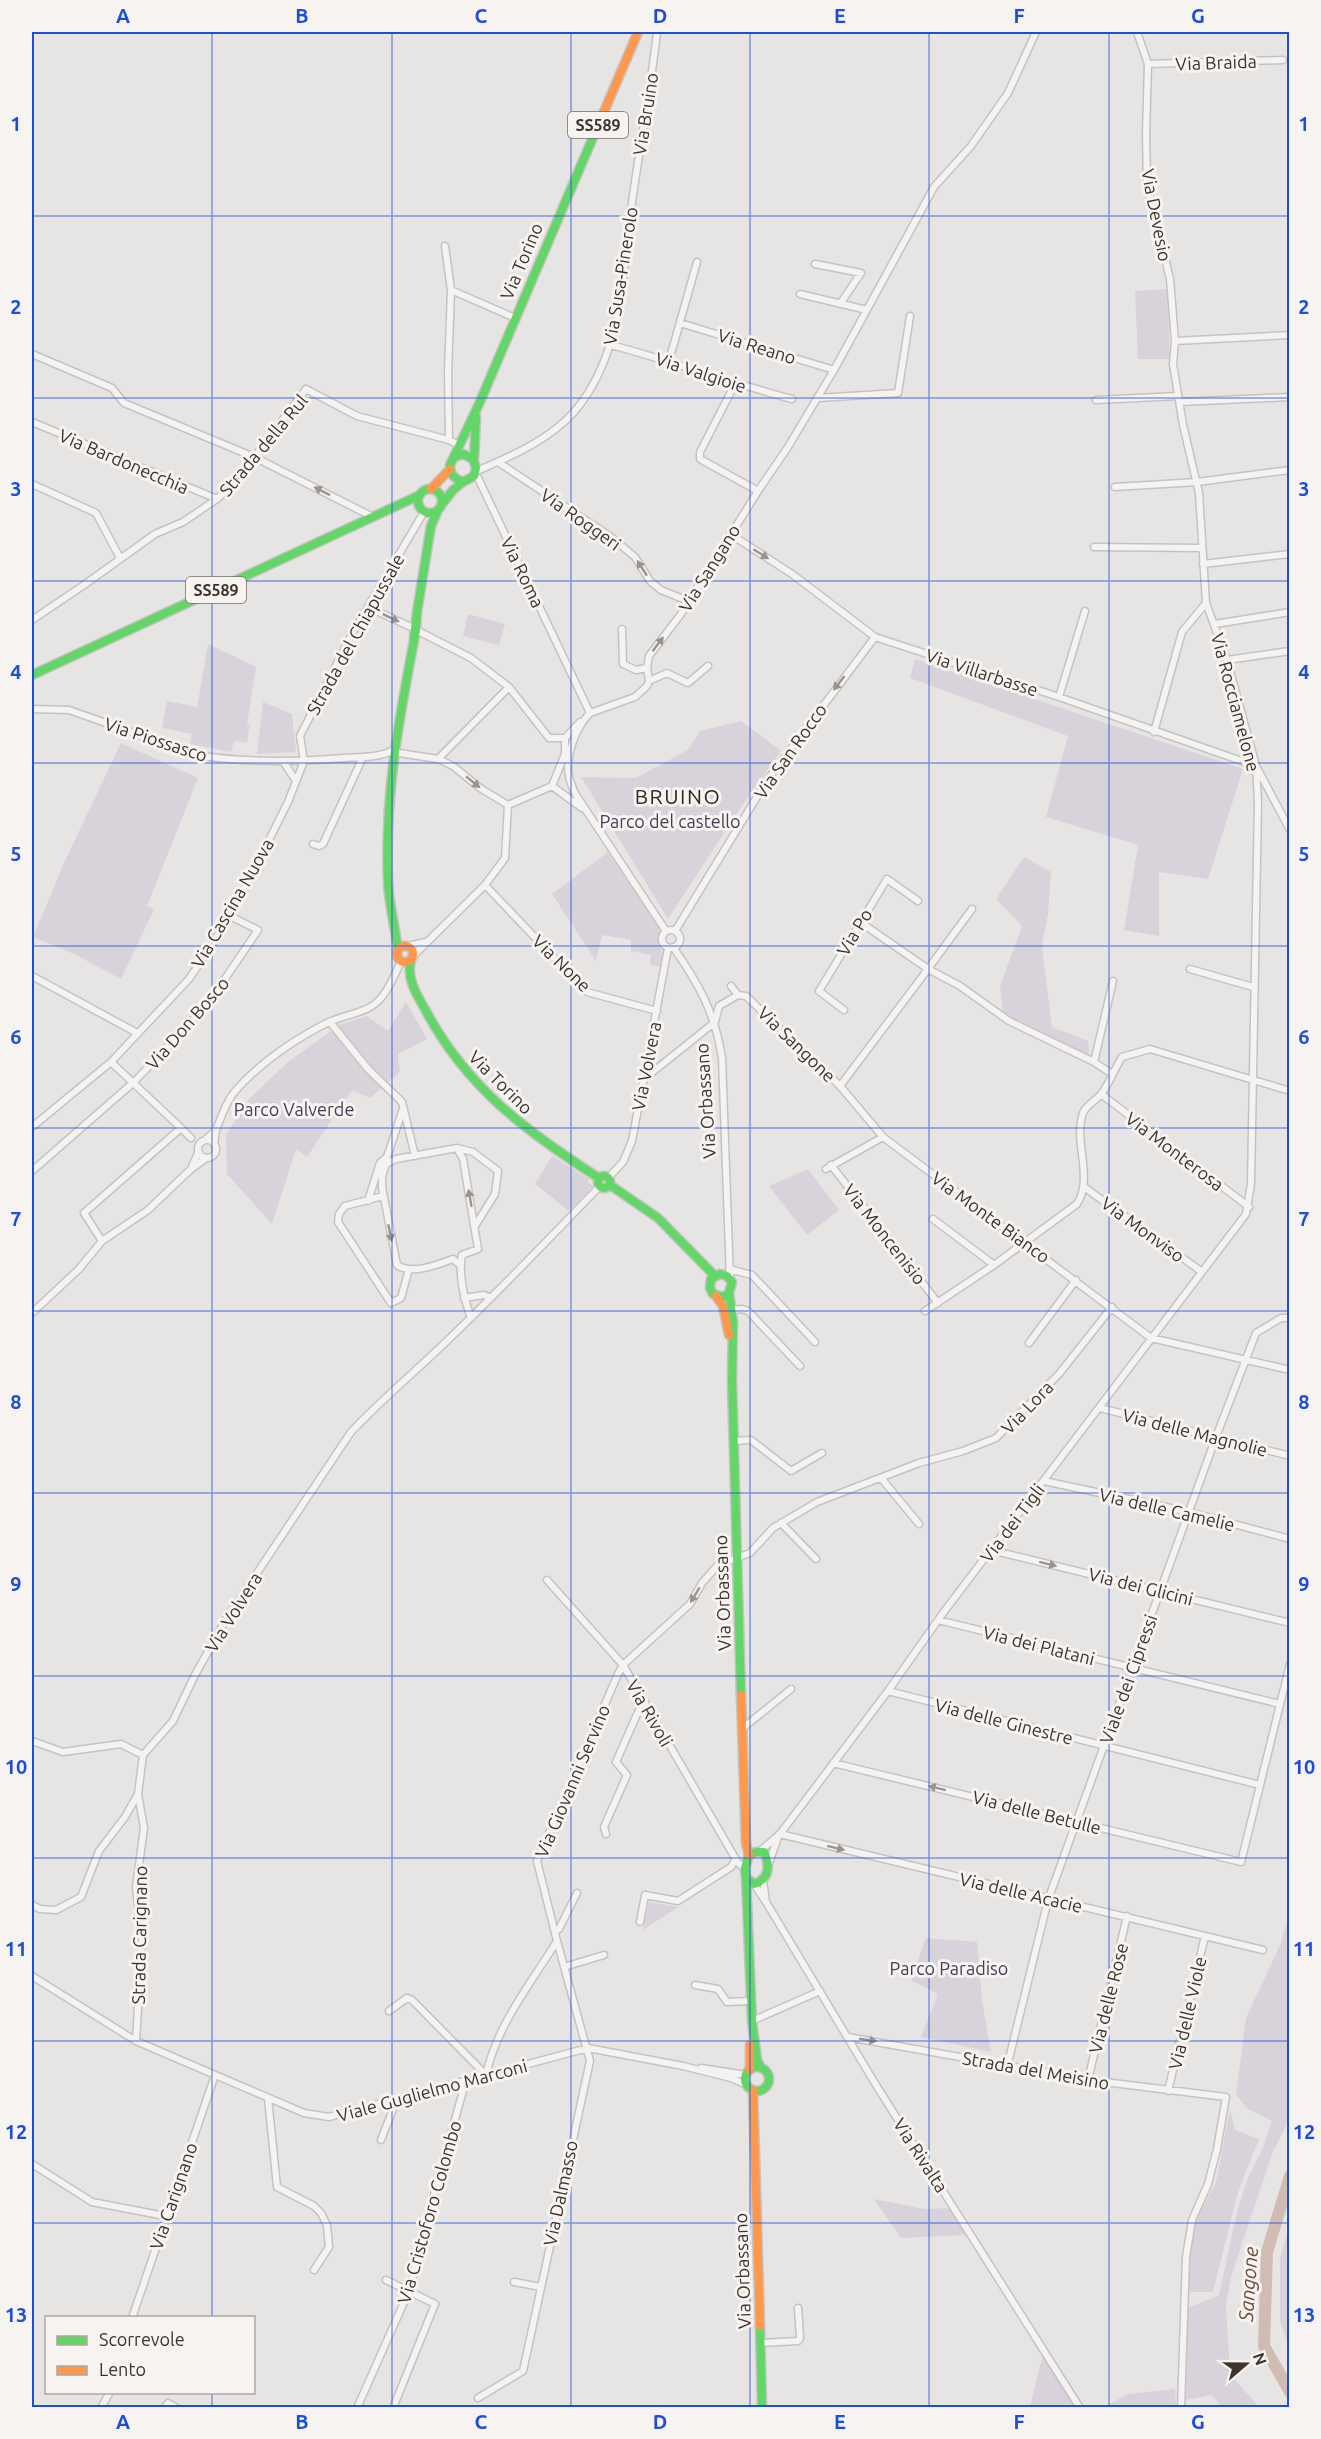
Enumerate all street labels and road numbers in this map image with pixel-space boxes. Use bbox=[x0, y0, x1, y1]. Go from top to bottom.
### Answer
street label: Via Braida bbox=[1175, 51, 1257, 73]
street label: Via Bruino bbox=[629, 71, 661, 157]
road number: SS589 bbox=[568, 112, 628, 138]
street label: Via Devesio bbox=[1138, 167, 1176, 263]
street label: Via Susa-Pinerolo bbox=[599, 205, 641, 347]
street label: Via Torino bbox=[496, 220, 546, 302]
street label: Via Reano bbox=[715, 325, 799, 367]
street label: Via Valgioie bbox=[653, 348, 749, 396]
street label: Strada della Rul bbox=[215, 390, 311, 500]
street label: Via Bardonecchia bbox=[56, 425, 192, 497]
street label: Via Roggeri bbox=[537, 484, 625, 554]
street label: Via Sangano bbox=[674, 521, 744, 615]
street label: Via Roma bbox=[497, 533, 549, 611]
street label: Strada del Chiapussale bbox=[302, 550, 408, 718]
road number: SS589 bbox=[186, 577, 246, 603]
street label: Via Rocciamelone bbox=[1208, 630, 1264, 774]
street label: Via Villarbasse bbox=[923, 644, 1041, 700]
street label: Via San Rocco bbox=[750, 700, 830, 802]
street label: Via Piossasco bbox=[102, 713, 210, 765]
street label: Via Cascina Nuova bbox=[187, 835, 277, 971]
street label: Via Po bbox=[832, 905, 876, 959]
street label: Via None bbox=[529, 930, 595, 996]
street label: Via Don Bosco bbox=[141, 973, 233, 1073]
street label: Via Sangone bbox=[754, 1002, 840, 1086]
street label: Via Volvera bbox=[628, 1020, 664, 1112]
street label: Via Orbassano bbox=[691, 1042, 719, 1160]
street label: Via Torino bbox=[465, 1046, 537, 1118]
street label: Via Monterosa bbox=[1122, 1108, 1228, 1194]
street label: Via Monte Bianco bbox=[928, 1167, 1054, 1267]
street label: Via Moncenisio bbox=[840, 1180, 930, 1288]
street label: Via Monviso bbox=[1098, 1192, 1188, 1266]
street label: Via Lora bbox=[997, 1376, 1057, 1438]
street label: Via delle Magnolie bbox=[1120, 1404, 1270, 1460]
street label: Via dei Tigli bbox=[976, 1480, 1048, 1566]
street label: Via delle Camelie bbox=[1097, 1484, 1237, 1534]
street label: Via Orbassano bbox=[710, 1535, 734, 1651]
street label: Via dei Glicini bbox=[1087, 1563, 1195, 1609]
street label: Via Volvera bbox=[201, 1568, 265, 1656]
street label: Viale dei Cipressi bbox=[1095, 1612, 1161, 1746]
street label: Via dei Platani bbox=[981, 1621, 1097, 1669]
street label: Via Rivoli bbox=[623, 1676, 677, 1750]
street label: Via delle Ginestre bbox=[933, 1694, 1075, 1748]
street label: Via Giovanni Servino bbox=[531, 1702, 613, 1860]
street label: Via delle Betulle bbox=[971, 1786, 1103, 1838]
street label: Strada Carignano bbox=[128, 1866, 150, 2004]
street label: Via delle Acacie bbox=[958, 1868, 1084, 1916]
street label: Via delle Rose bbox=[1085, 1941, 1131, 2055]
street label: Via delle Viole bbox=[1164, 1955, 1210, 2071]
street label: Strada del Meisino bbox=[961, 2047, 1111, 2093]
street label: Viale Guglielmo Marconi bbox=[335, 2055, 529, 2125]
street label: Via Rivalta bbox=[890, 2114, 952, 2196]
street label: Via Cristoforo Colombo bbox=[393, 2118, 465, 2306]
street label: Via Dalmasso bbox=[539, 2138, 581, 2248]
street label: Via Carignano bbox=[145, 2140, 201, 2252]
street label: Via Orbassano bbox=[730, 2213, 754, 2329]

